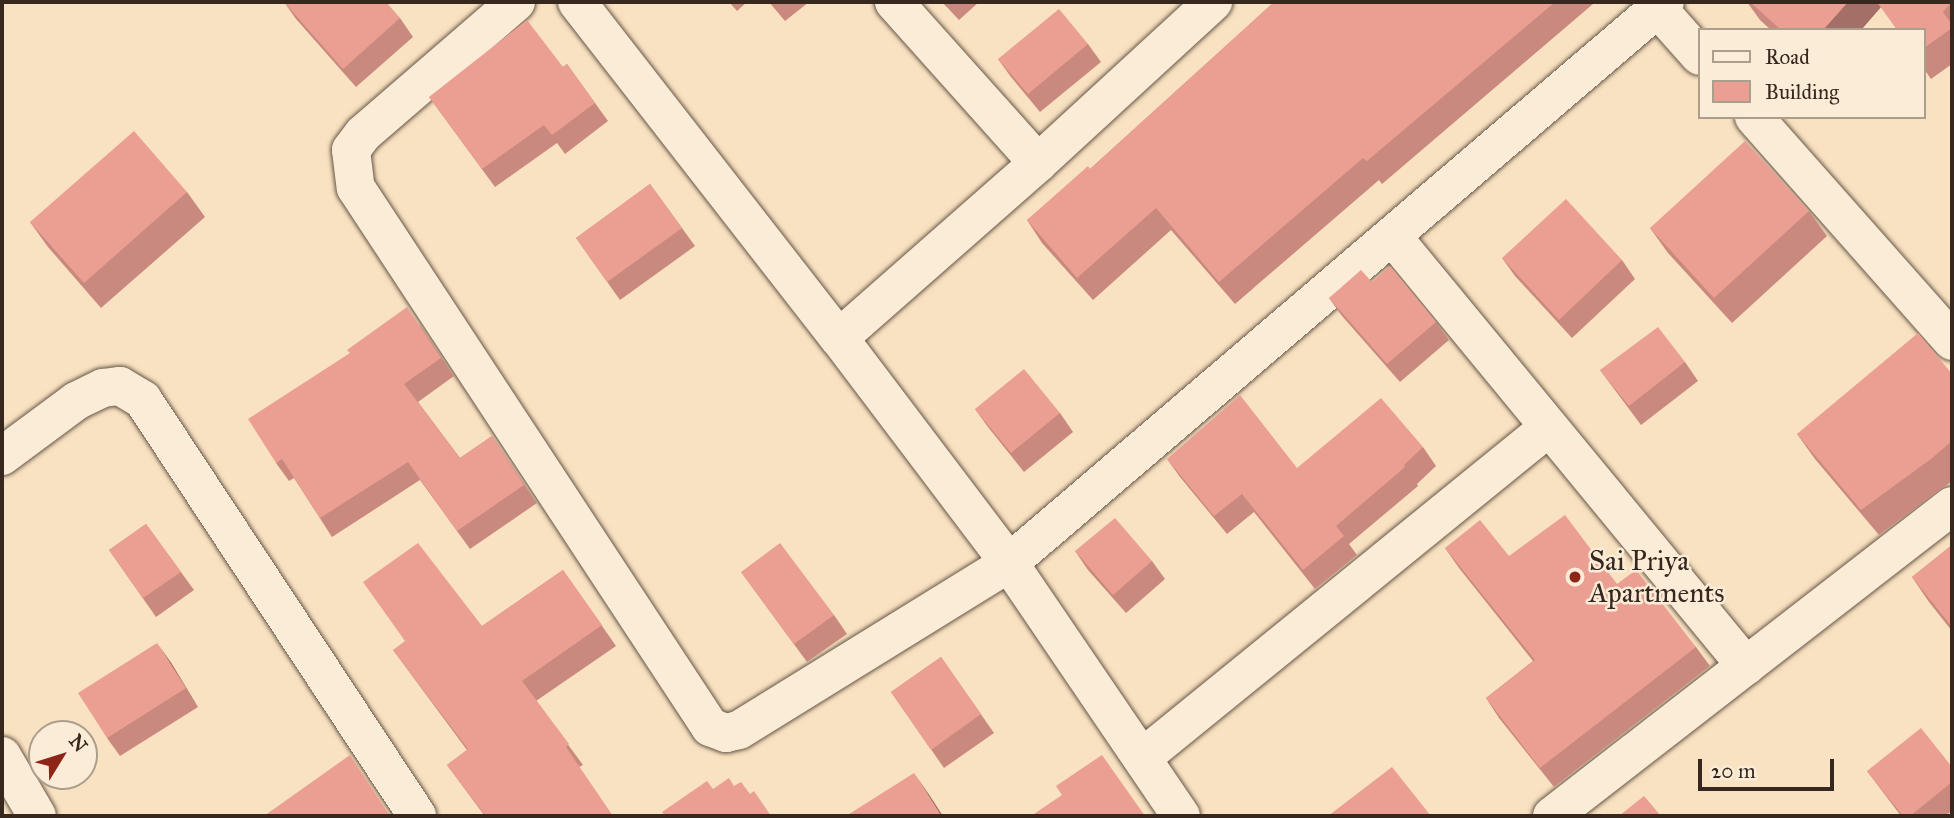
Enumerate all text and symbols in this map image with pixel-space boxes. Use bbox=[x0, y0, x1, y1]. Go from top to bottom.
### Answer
legend bbox=[1699, 28, 1926, 119]
text: Road bbox=[1765, 44, 1810, 70]
text: Building bbox=[1765, 79, 1839, 105]
place label: Sai Priya Apartments bbox=[1589, 544, 1724, 610]
marker: Sai Priya Apartments bbox=[1567, 569, 1583, 585]
north arrow bbox=[28, 720, 98, 790]
text: N bbox=[64, 730, 92, 756]
scale bar bbox=[1702, 744, 1839, 788]
text: 20 m bbox=[1711, 758, 1756, 784]

